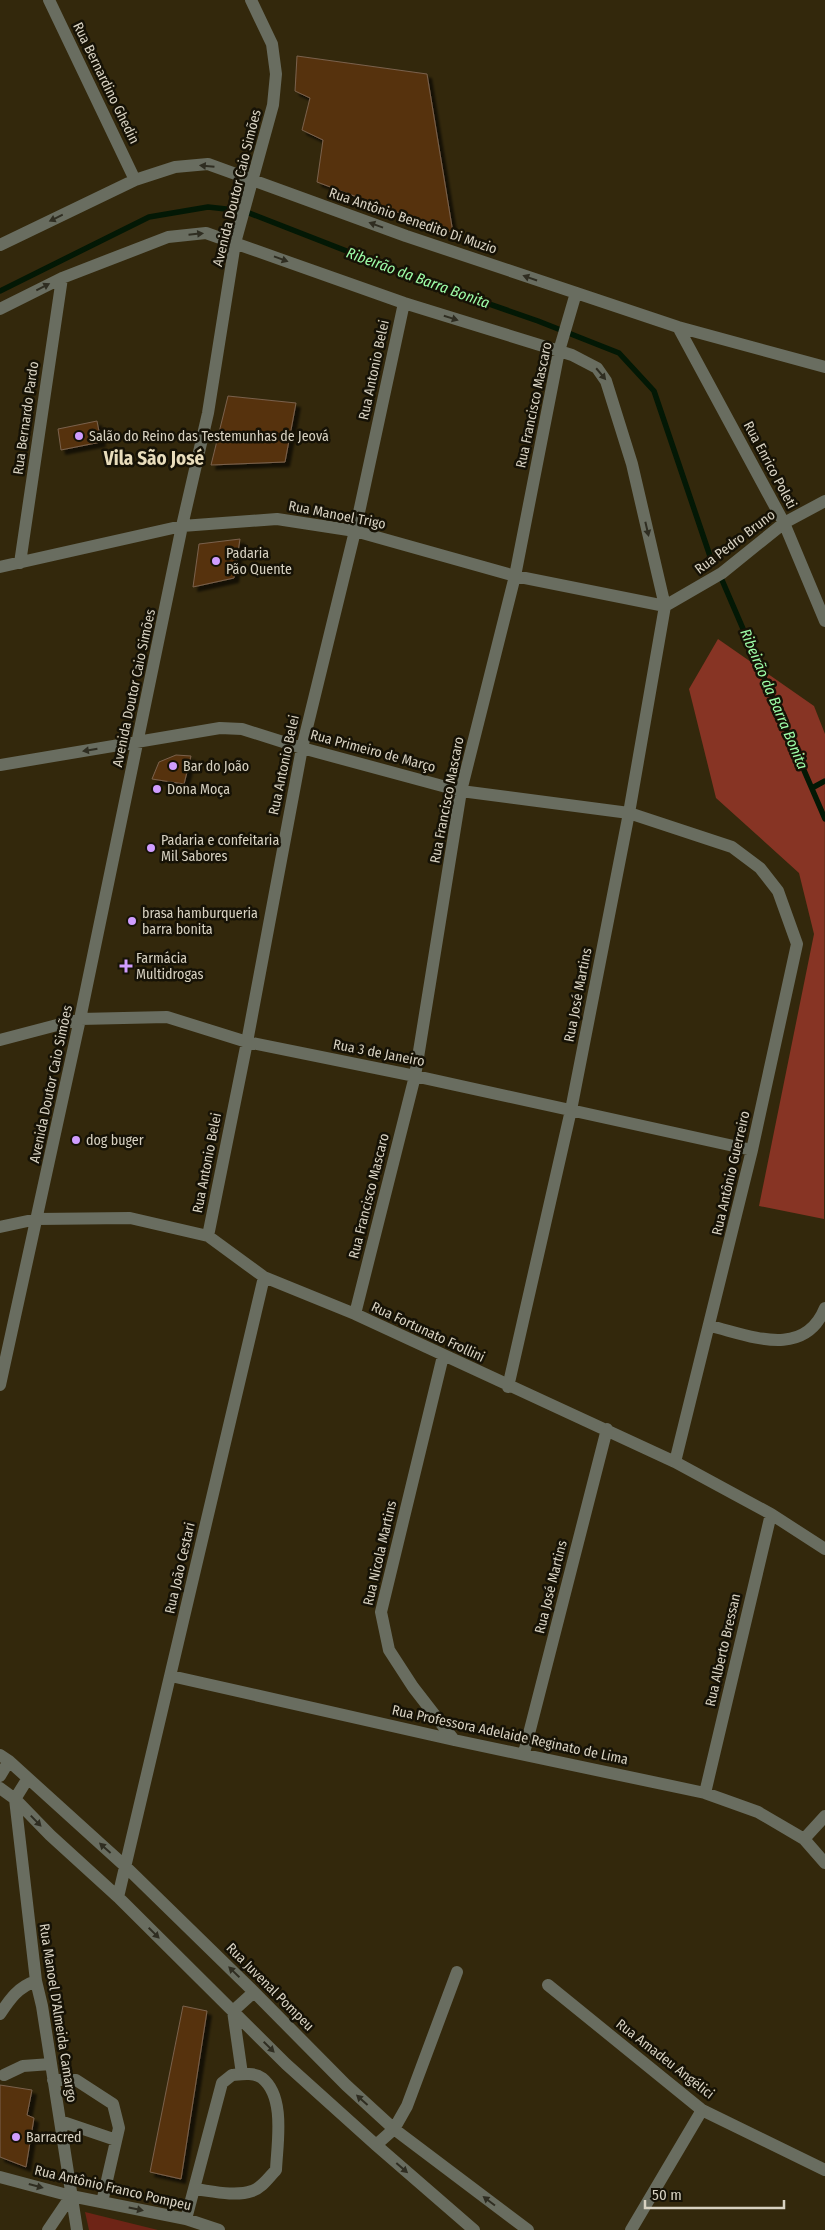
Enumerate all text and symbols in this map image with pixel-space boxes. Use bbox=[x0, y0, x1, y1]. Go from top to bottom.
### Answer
street label: Rua Bernardino Ghedin bbox=[69, 19, 143, 147]
street label: Avenida Doutor Caio Simões bbox=[209, 108, 265, 268]
one-way arrow bbox=[199, 161, 215, 169]
street label: Rua Antônio Benedito Di Muzio bbox=[327, 184, 499, 258]
one-way arrow bbox=[48, 214, 63, 222]
one-way arrow bbox=[369, 221, 384, 228]
one-way arrow bbox=[188, 230, 204, 238]
water label: Ribeirão da Barra Bonita bbox=[344, 244, 492, 312]
one-way arrow bbox=[274, 255, 289, 263]
one-way arrow bbox=[522, 273, 537, 281]
one-way arrow bbox=[36, 283, 51, 291]
one-way arrow bbox=[443, 314, 458, 322]
street label: Rua Antonio Belei bbox=[355, 318, 393, 422]
street label: Rua Francisco Mascaro bbox=[512, 340, 556, 470]
street label: Rua Bernardo Pardo bbox=[10, 360, 42, 476]
one-way arrow bbox=[595, 368, 606, 381]
street label: Rua Enrico Poleti bbox=[740, 418, 800, 512]
place label: Salão do Reino das Testemunhas de Jeová bbox=[89, 428, 329, 445]
marker: Salão do Reino das Testemunhas de Jeová bbox=[73, 430, 85, 442]
district label: Vila São José bbox=[103, 447, 205, 470]
street label: Rua Manoel Trigo bbox=[287, 497, 387, 533]
street label: Rua Pedro Bruno bbox=[691, 506, 779, 578]
one-way arrow bbox=[643, 522, 651, 537]
place label: Padaria Pão Quente bbox=[226, 545, 292, 578]
marker: Padaria Pão Quente bbox=[210, 555, 222, 567]
street label: Avenida Doutor Caio Simões bbox=[109, 607, 159, 769]
water label: Ribeirão da Barra Bonita bbox=[736, 626, 812, 772]
street label: Rua Antonio Belei bbox=[265, 713, 303, 817]
street label: Rua Primeiro de Março bbox=[308, 726, 438, 776]
street label: Rua Francisco Mascaro bbox=[426, 735, 468, 865]
one-way arrow bbox=[82, 747, 98, 755]
place label: Bar do João bbox=[183, 758, 249, 775]
marker: Bar do João bbox=[167, 760, 179, 772]
place label: Dona Moça bbox=[167, 781, 230, 798]
marker: Dona Moça bbox=[151, 783, 163, 795]
place label: Padaria e confeitaria Mil Sabores bbox=[161, 832, 279, 865]
marker: Padaria e confeitaria Mil Sabores bbox=[145, 842, 157, 854]
place label: brasa hamburqueria barra bonita bbox=[142, 905, 258, 938]
marker: brasa hamburqueria barra bonita bbox=[126, 915, 138, 927]
street label: Rua José Martins bbox=[561, 946, 595, 1044]
place label: Farmácia Multidrogas bbox=[136, 950, 204, 983]
marker: Farmácia Multidrogas bbox=[120, 960, 132, 972]
street label: Avenida Doutor Caio Simões bbox=[26, 1003, 76, 1165]
street label: Rua 3 de Janeiro bbox=[332, 1036, 426, 1070]
street label: Rua Antônio Guerreiro bbox=[708, 1109, 754, 1237]
street label: Rua Antonio Belei bbox=[189, 1111, 225, 1215]
place label: dog buger bbox=[86, 1132, 144, 1149]
street label: Rua Francisco Mascaro bbox=[345, 1132, 393, 1260]
marker: dog buger bbox=[70, 1134, 82, 1146]
street label: Rua Fortunato Frollini bbox=[368, 1298, 488, 1366]
street label: Rua Nicola Martins bbox=[360, 1499, 400, 1607]
street label: Rua João Cestari bbox=[161, 1521, 199, 1615]
street label: Rua José Martins bbox=[531, 1539, 571, 1635]
street label: Rua Alberto Bressan bbox=[702, 1592, 744, 1708]
street label: Rua Professora Adelaide Reginato de Lima bbox=[390, 1702, 630, 1768]
one-way arrow bbox=[30, 1814, 42, 1826]
one-way arrow bbox=[98, 1842, 111, 1853]
street label: Rua Manoel D'Almeida Camargo bbox=[35, 1922, 81, 2104]
one-way arrow bbox=[148, 1926, 160, 1938]
street label: Rua Juvenal Pompeu bbox=[223, 1940, 317, 2034]
one-way arrow bbox=[229, 1967, 241, 1979]
street label: Rua Amadeu Angélici bbox=[613, 2015, 717, 2103]
one-way arrow bbox=[263, 2041, 275, 2053]
one-way arrow bbox=[355, 2094, 368, 2105]
place label: Barracred bbox=[26, 2129, 82, 2146]
marker: Barracred bbox=[10, 2131, 22, 2143]
street label: Rua Antônio Franco Pompeu bbox=[33, 2162, 193, 2214]
one-way arrow bbox=[396, 2163, 409, 2174]
scale bar bbox=[645, 2178, 784, 2210]
one-way arrow bbox=[28, 2182, 43, 2190]
text: 50 m bbox=[652, 2186, 682, 2204]
one-way arrow bbox=[483, 2195, 496, 2206]
one-way arrow bbox=[129, 2205, 144, 2213]

